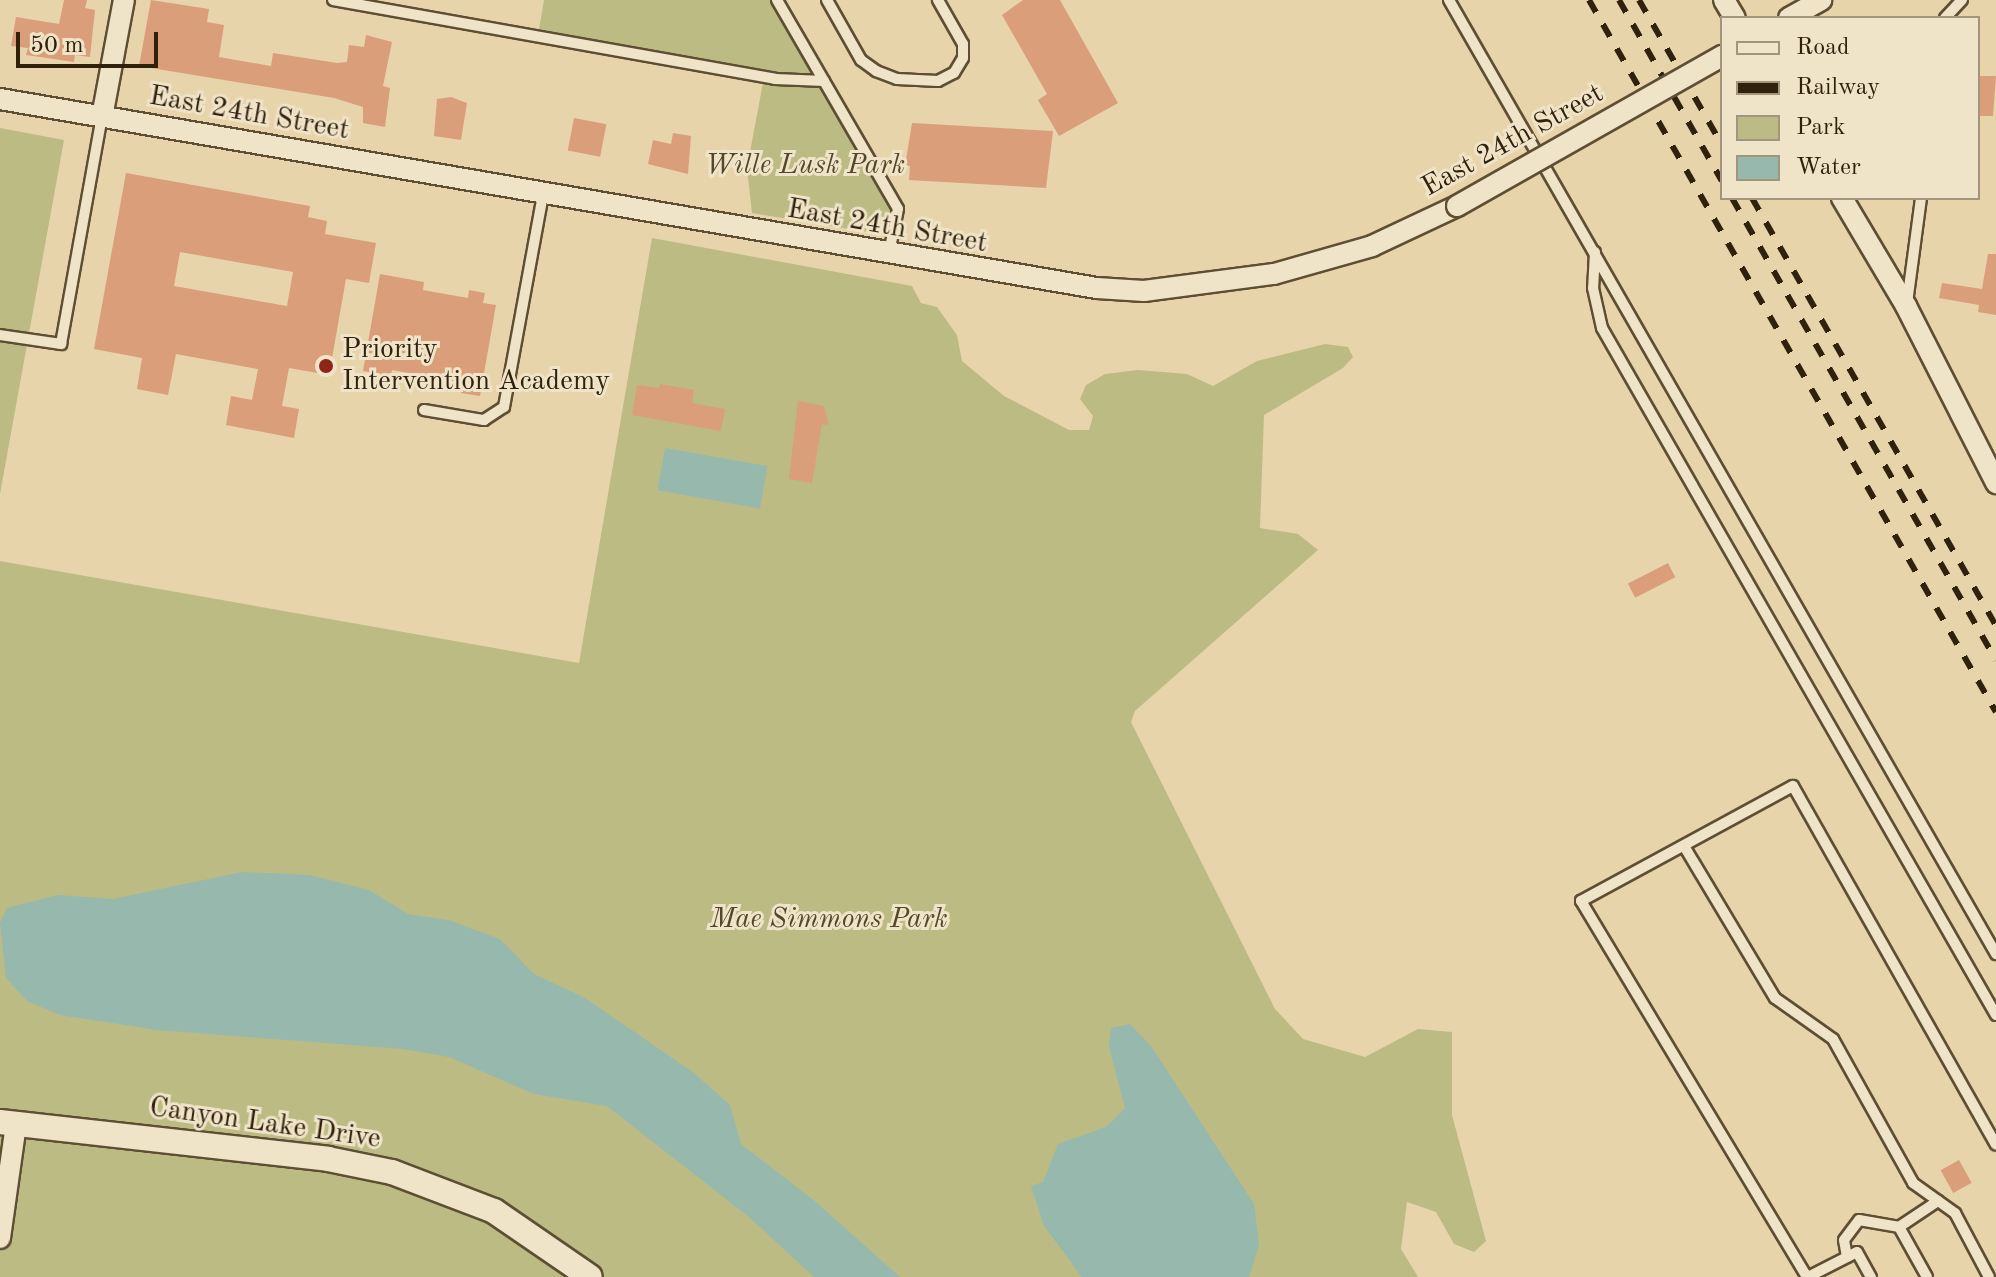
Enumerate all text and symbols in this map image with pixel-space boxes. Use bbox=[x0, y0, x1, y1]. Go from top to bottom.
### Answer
scale bar bbox=[20, 16, 162, 66]
legend bbox=[1720, 16, 1980, 200]
text: 50 m bbox=[30, 34, 84, 58]
text: Road bbox=[1796, 36, 1849, 60]
text: Railway bbox=[1796, 76, 1880, 100]
street label: East 24th Street bbox=[1416, 77, 1610, 205]
street label: East 24th Street bbox=[146, 80, 352, 148]
text: Park bbox=[1796, 116, 1845, 140]
park label: Wille Lusk Park bbox=[705, 149, 905, 183]
text: Water bbox=[1796, 156, 1861, 180]
street label: East 24th Street bbox=[784, 193, 990, 261]
place label: Priority Intervention Academy bbox=[342, 333, 610, 399]
marker: Priority Intervention Academy bbox=[317, 357, 335, 375]
park label: Mae Simmons Park bbox=[710, 903, 948, 937]
street label: Canyon Lake Drive bbox=[147, 1091, 383, 1157]

